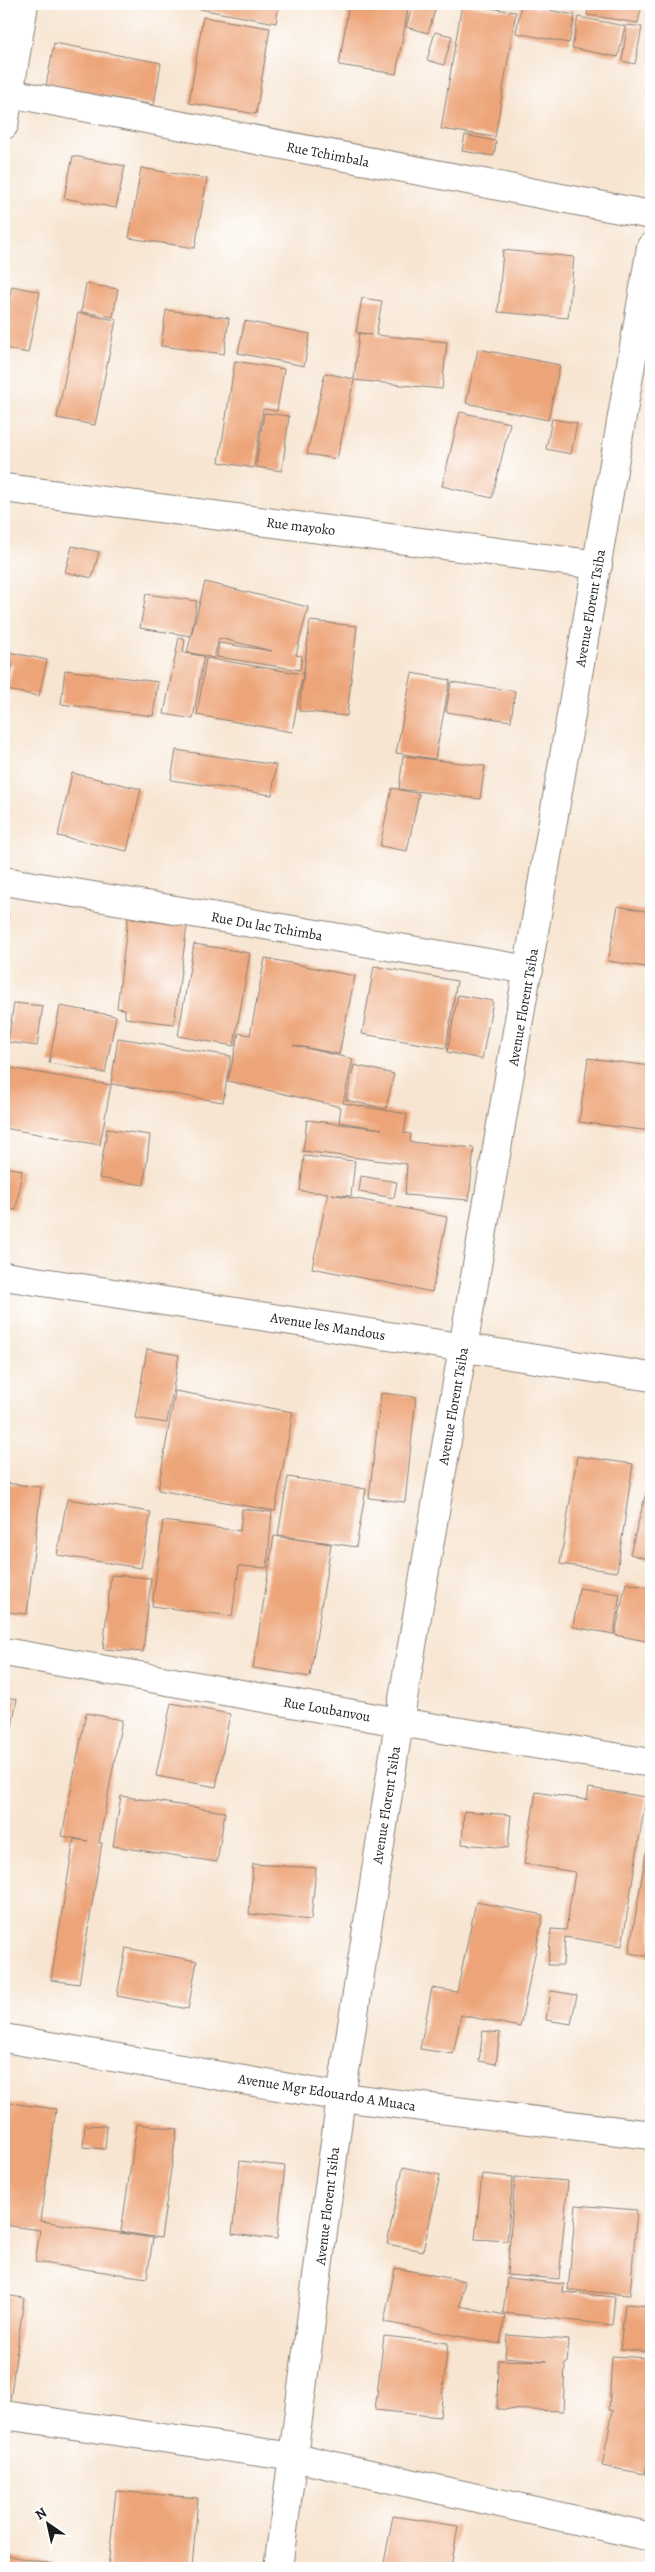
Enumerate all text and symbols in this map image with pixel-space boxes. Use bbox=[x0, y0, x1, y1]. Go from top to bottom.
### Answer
street label: Rue Tchimbala bbox=[285, 137, 371, 172]
street label: Rue mayoko bbox=[265, 513, 337, 540]
street label: Avenue Florent Tsiba bbox=[571, 547, 610, 669]
street label: Rue Du lac Tchimba bbox=[210, 907, 325, 946]
street label: Avenue Florent Tsiba bbox=[504, 946, 543, 1068]
street label: Avenue les Mandous bbox=[268, 1308, 387, 1345]
street label: Avenue Florent Tsiba bbox=[434, 1345, 473, 1467]
street label: Rue Loubanvou bbox=[282, 1692, 372, 1727]
street label: Avenue Florent Tsiba bbox=[368, 1744, 405, 1866]
street label: Avenue Mgr Edouardo A Muaca bbox=[236, 2069, 417, 2116]
street label: Avenue Florent Tsiba bbox=[311, 2145, 344, 2267]
north arrow bbox=[22, 2500, 72, 2550]
text: N bbox=[31, 2503, 51, 2524]

